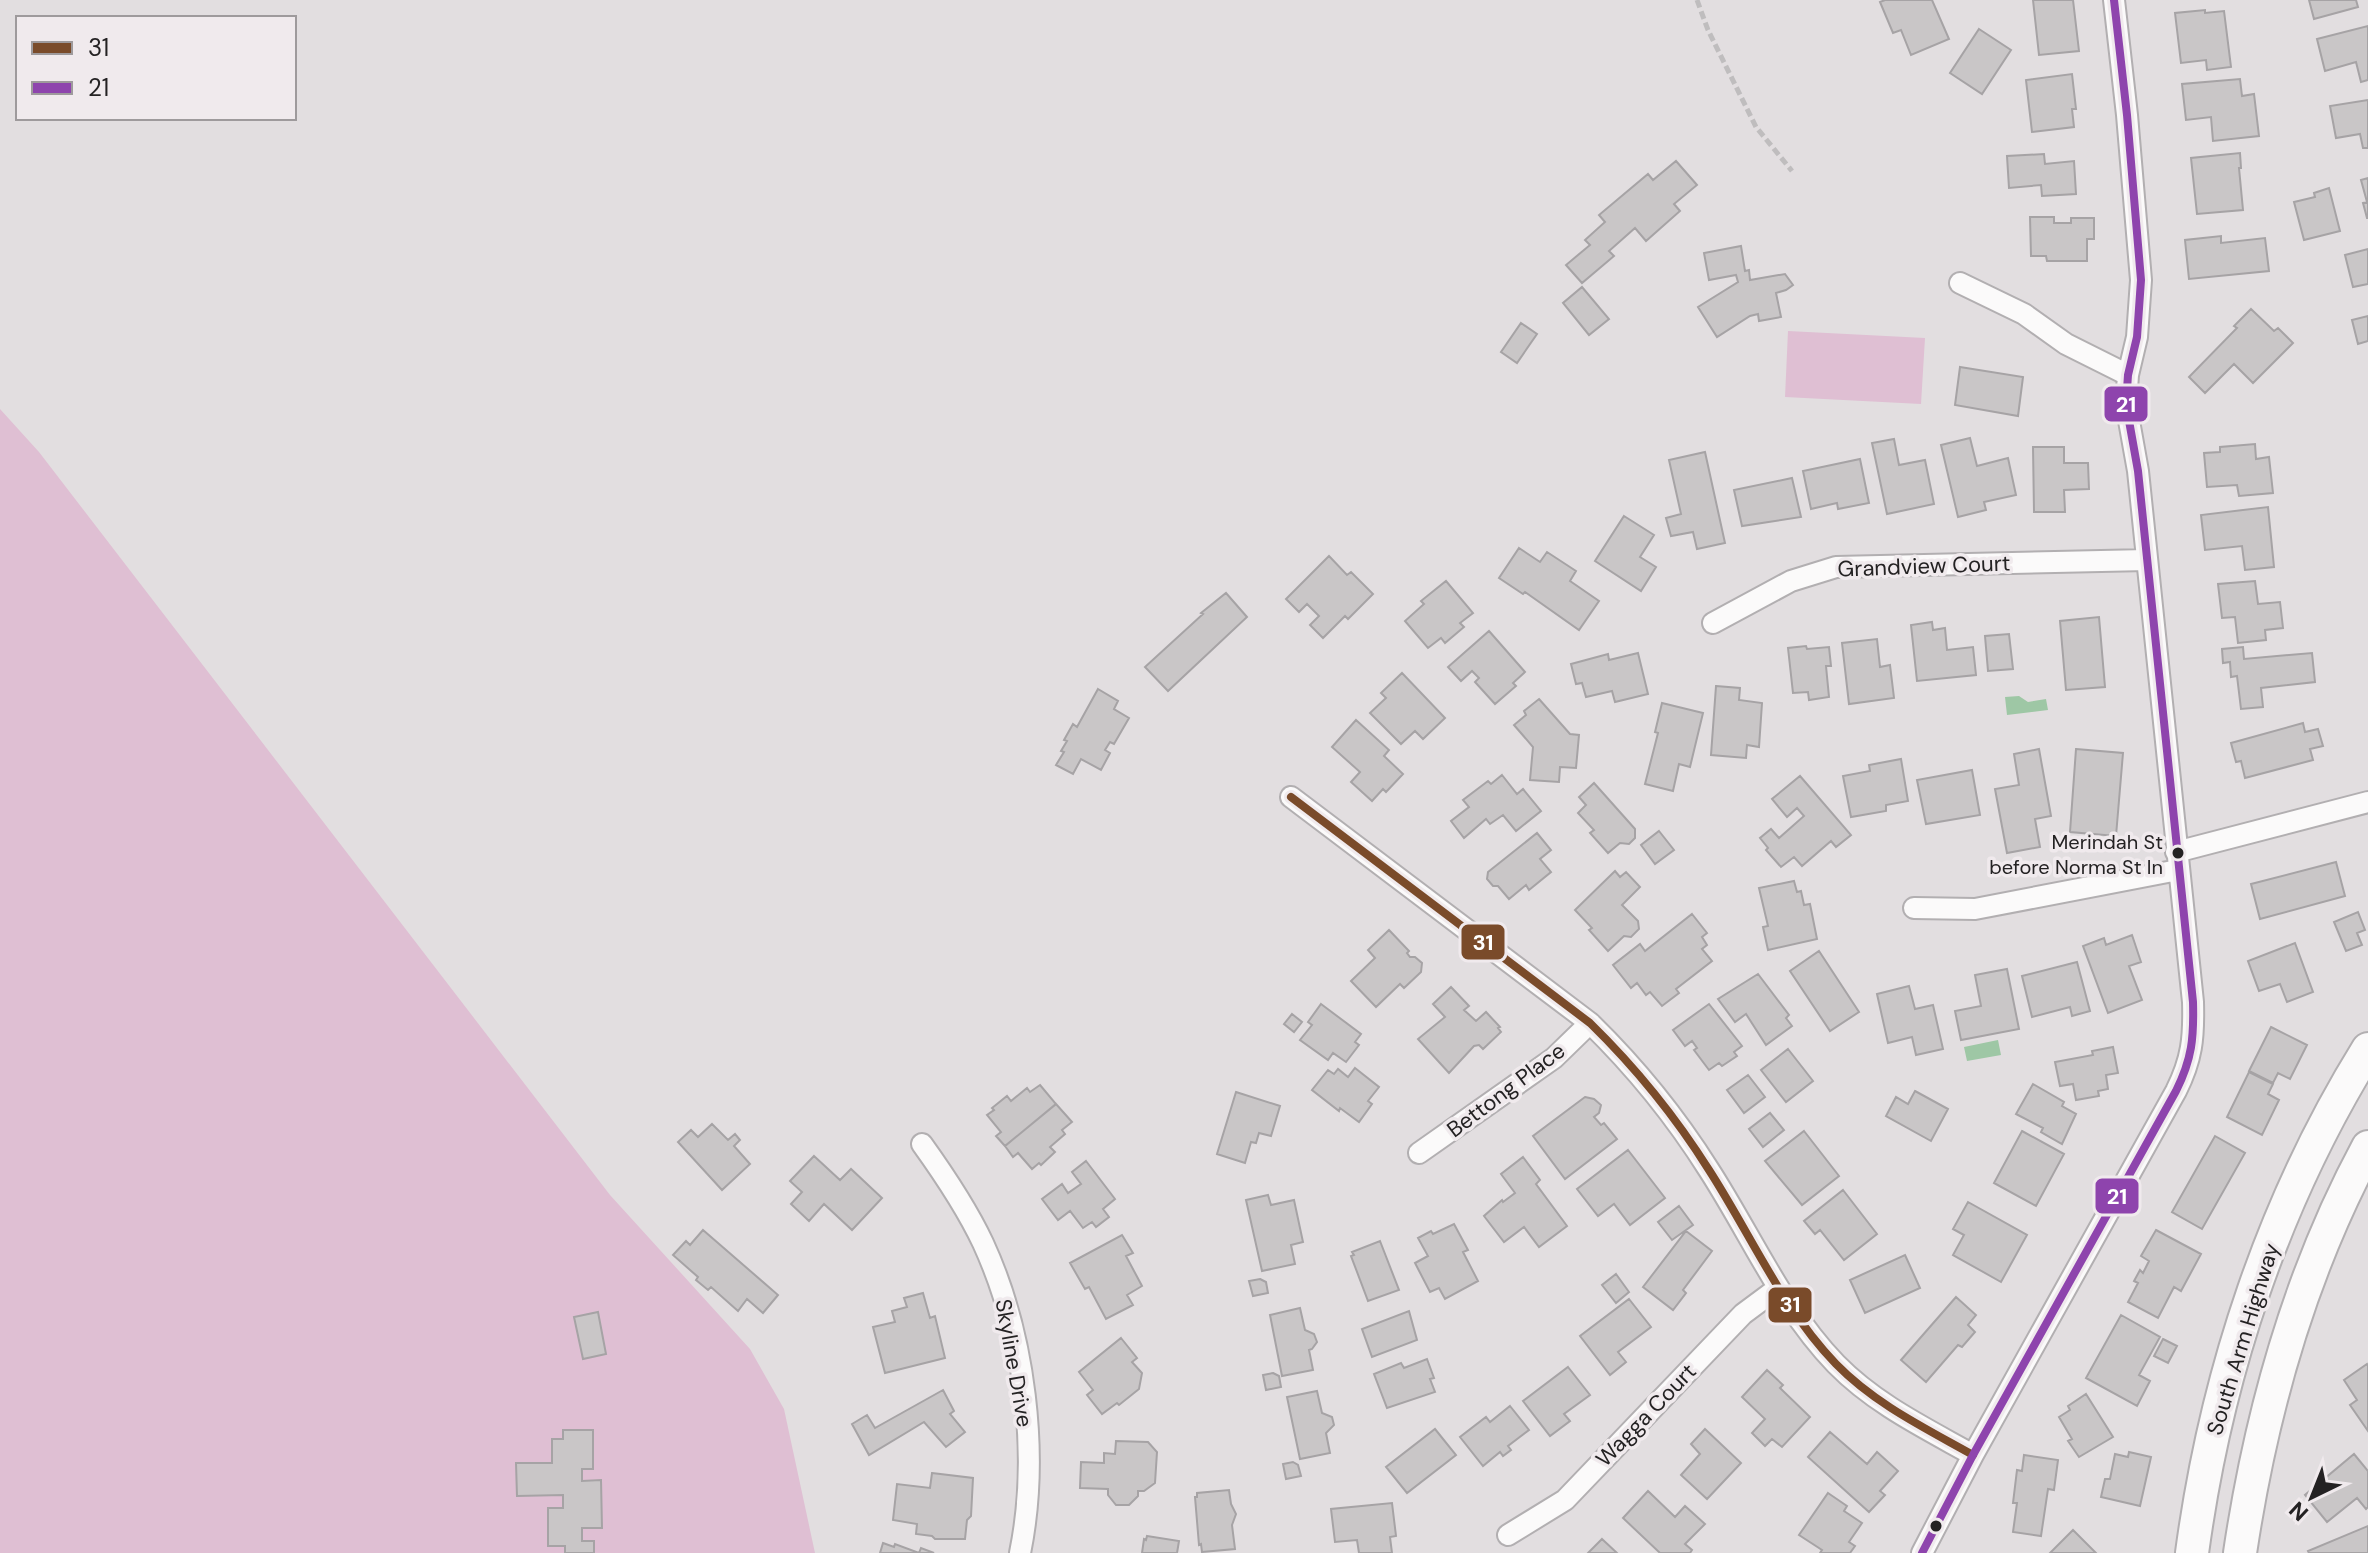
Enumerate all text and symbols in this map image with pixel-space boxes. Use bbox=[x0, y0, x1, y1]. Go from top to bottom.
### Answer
legend bbox=[16, 16, 296, 120]
text: 31 bbox=[88, 32, 109, 63]
text: 21 bbox=[88, 72, 109, 103]
line badge: 21 bbox=[2103, 385, 2149, 423]
text: 21 bbox=[2116, 390, 2136, 419]
street label: Grandview Court bbox=[1837, 548, 2011, 584]
place label: Merindah St before Norma St In bbox=[1989, 829, 2163, 880]
marker: Merindah St before Norma St In bbox=[2170, 845, 2186, 861]
line badge: 31 bbox=[1460, 923, 1506, 961]
text: 31 bbox=[1472, 928, 1494, 957]
street label: Bettong Place bbox=[1441, 1036, 1571, 1144]
line badge: 21 bbox=[2094, 1177, 2140, 1215]
text: 21 bbox=[2107, 1182, 2127, 1211]
street label: South Arm Highway bbox=[2200, 1240, 2286, 1438]
line badge: 31 bbox=[1767, 1286, 1813, 1324]
text: 31 bbox=[1779, 1290, 1801, 1319]
street label: Skyline Drive bbox=[988, 1297, 1040, 1429]
street label: Wagga Court bbox=[1589, 1357, 1703, 1473]
north arrow bbox=[2272, 1457, 2352, 1537]
text: N bbox=[2283, 1495, 2314, 1527]
unlabelled marker bbox=[1928, 1518, 1944, 1534]

